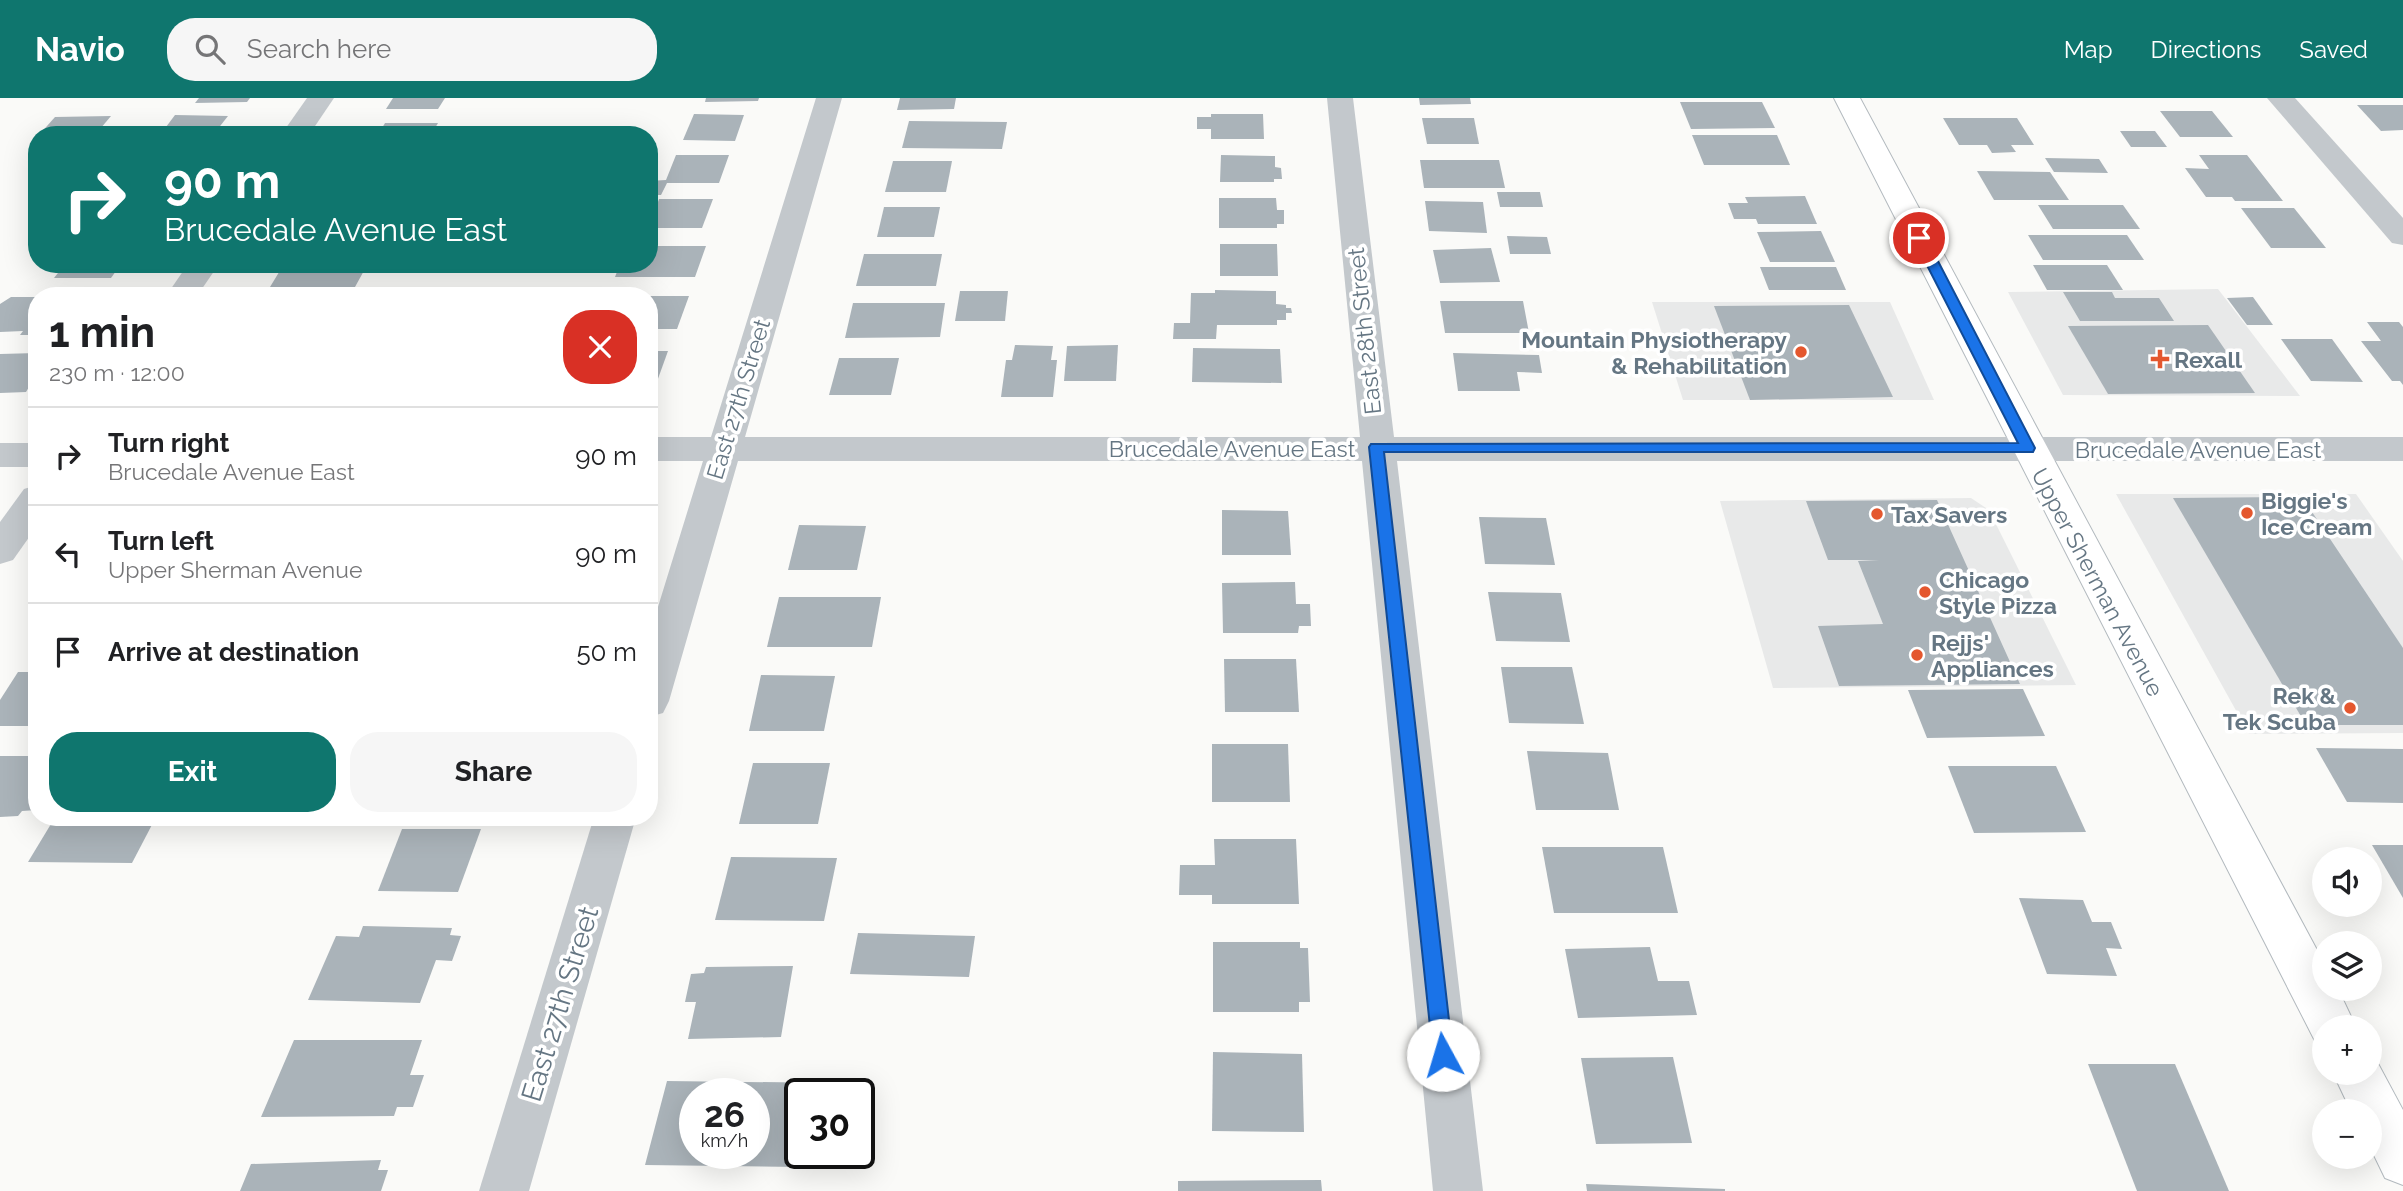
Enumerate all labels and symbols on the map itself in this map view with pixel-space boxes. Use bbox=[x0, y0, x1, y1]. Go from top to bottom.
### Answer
pin bbox=[1889, 208, 1949, 268]
street label: East 28th Street bbox=[1342, 246, 1386, 416]
street label: East 27th Street bbox=[701, 315, 775, 482]
place label: Mountain Physiotherapy & Rehabilitation bbox=[1521, 326, 1787, 379]
marker: Mountain Physiotherapy & Rehabilitation bbox=[1793, 344, 1809, 360]
place label: Rexall bbox=[2174, 346, 2243, 373]
marker: Rexall bbox=[2152, 351, 2168, 367]
street label: Brucedale Avenue East bbox=[1109, 435, 1356, 462]
street label: Brucedale Avenue East bbox=[2075, 436, 2322, 463]
street label: Upper Sherman Avenue bbox=[2026, 463, 2170, 701]
place label: Biggie's Ice Cream bbox=[2261, 487, 2372, 540]
place label: Tax Savers bbox=[1891, 501, 2007, 528]
marker: Biggie's Ice Cream bbox=[2239, 505, 2255, 521]
marker: Tax Savers bbox=[1869, 506, 1885, 522]
place label: Chicago Style Pizza bbox=[1939, 566, 2057, 619]
marker: Chicago Style Pizza bbox=[1917, 584, 1933, 600]
place label: Rejjs' Appliances bbox=[1931, 629, 2054, 682]
marker: Rejjs' Appliances bbox=[1909, 647, 1925, 663]
place label: Rek & Tek Scuba bbox=[2223, 682, 2337, 735]
marker: Rek & Tek Scuba bbox=[2342, 700, 2358, 716]
street label: East 27th Street bbox=[515, 902, 606, 1106]
position arrow bbox=[1406, 1018, 1480, 1092]
speed limit sign: 30 bbox=[784, 1078, 875, 1169]

